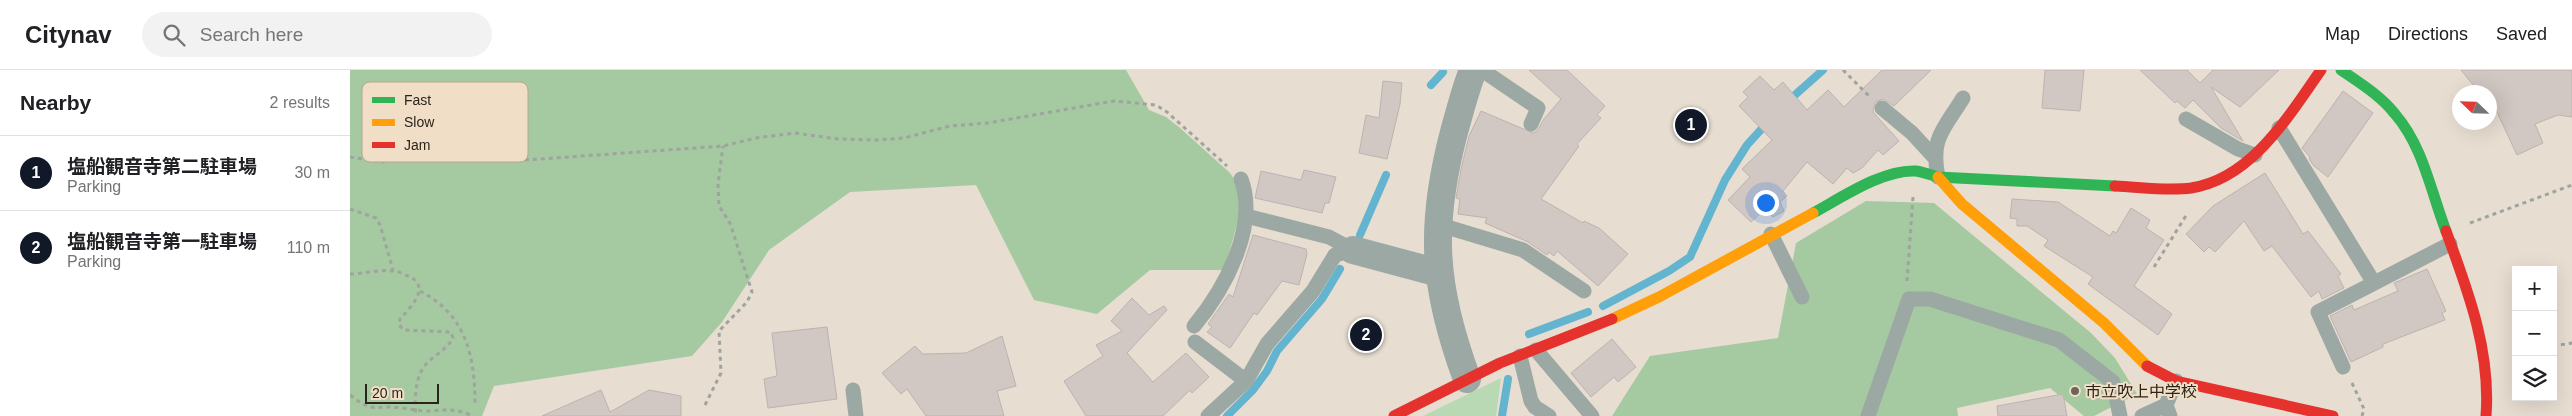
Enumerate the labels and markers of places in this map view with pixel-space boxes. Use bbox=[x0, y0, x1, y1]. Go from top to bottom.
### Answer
pin: 1 bbox=[1675, 106, 1707, 144]
pin: 2 bbox=[1350, 316, 1382, 354]
place label: 市立吹上中学校 bbox=[2085, 383, 2197, 400]
marker: 市立吹上中学校 bbox=[2069, 385, 2081, 397]

